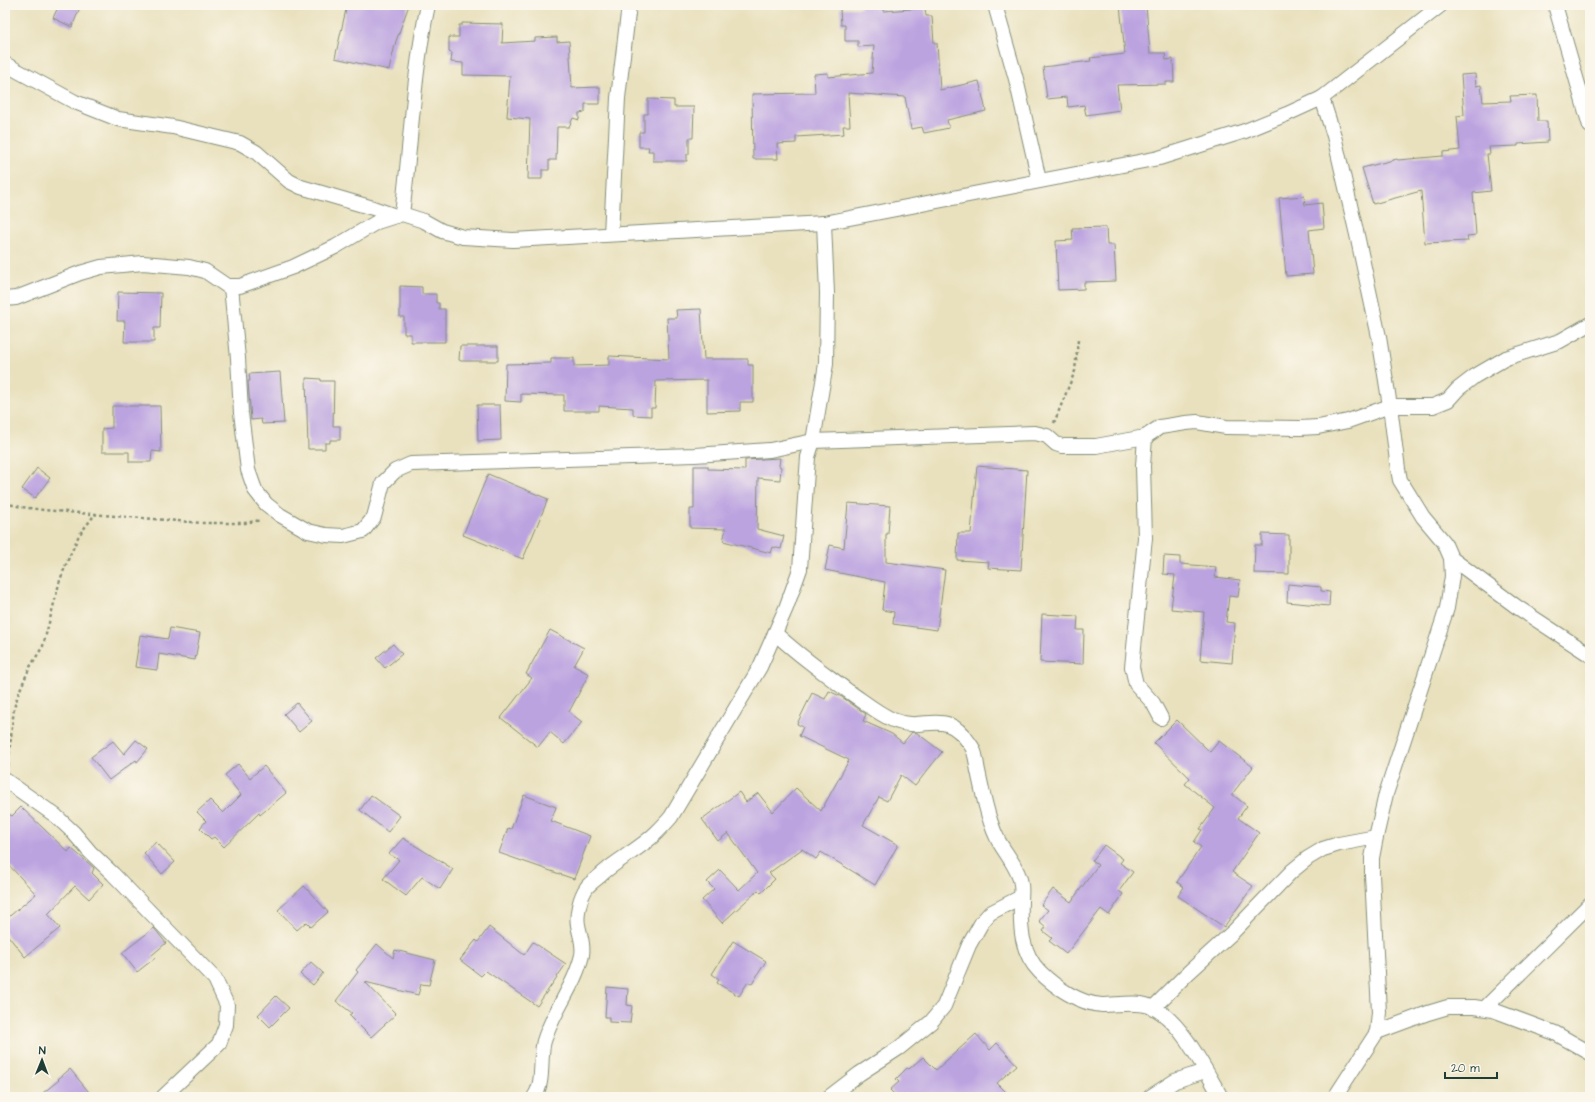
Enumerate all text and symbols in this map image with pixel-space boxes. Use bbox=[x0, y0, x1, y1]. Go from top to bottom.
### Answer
north arrow bbox=[22, 1040, 62, 1080]
text: N bbox=[39, 1043, 46, 1058]
scale bar bbox=[1445, 1054, 1497, 1080]
text: 20 m bbox=[1451, 1060, 1480, 1077]

